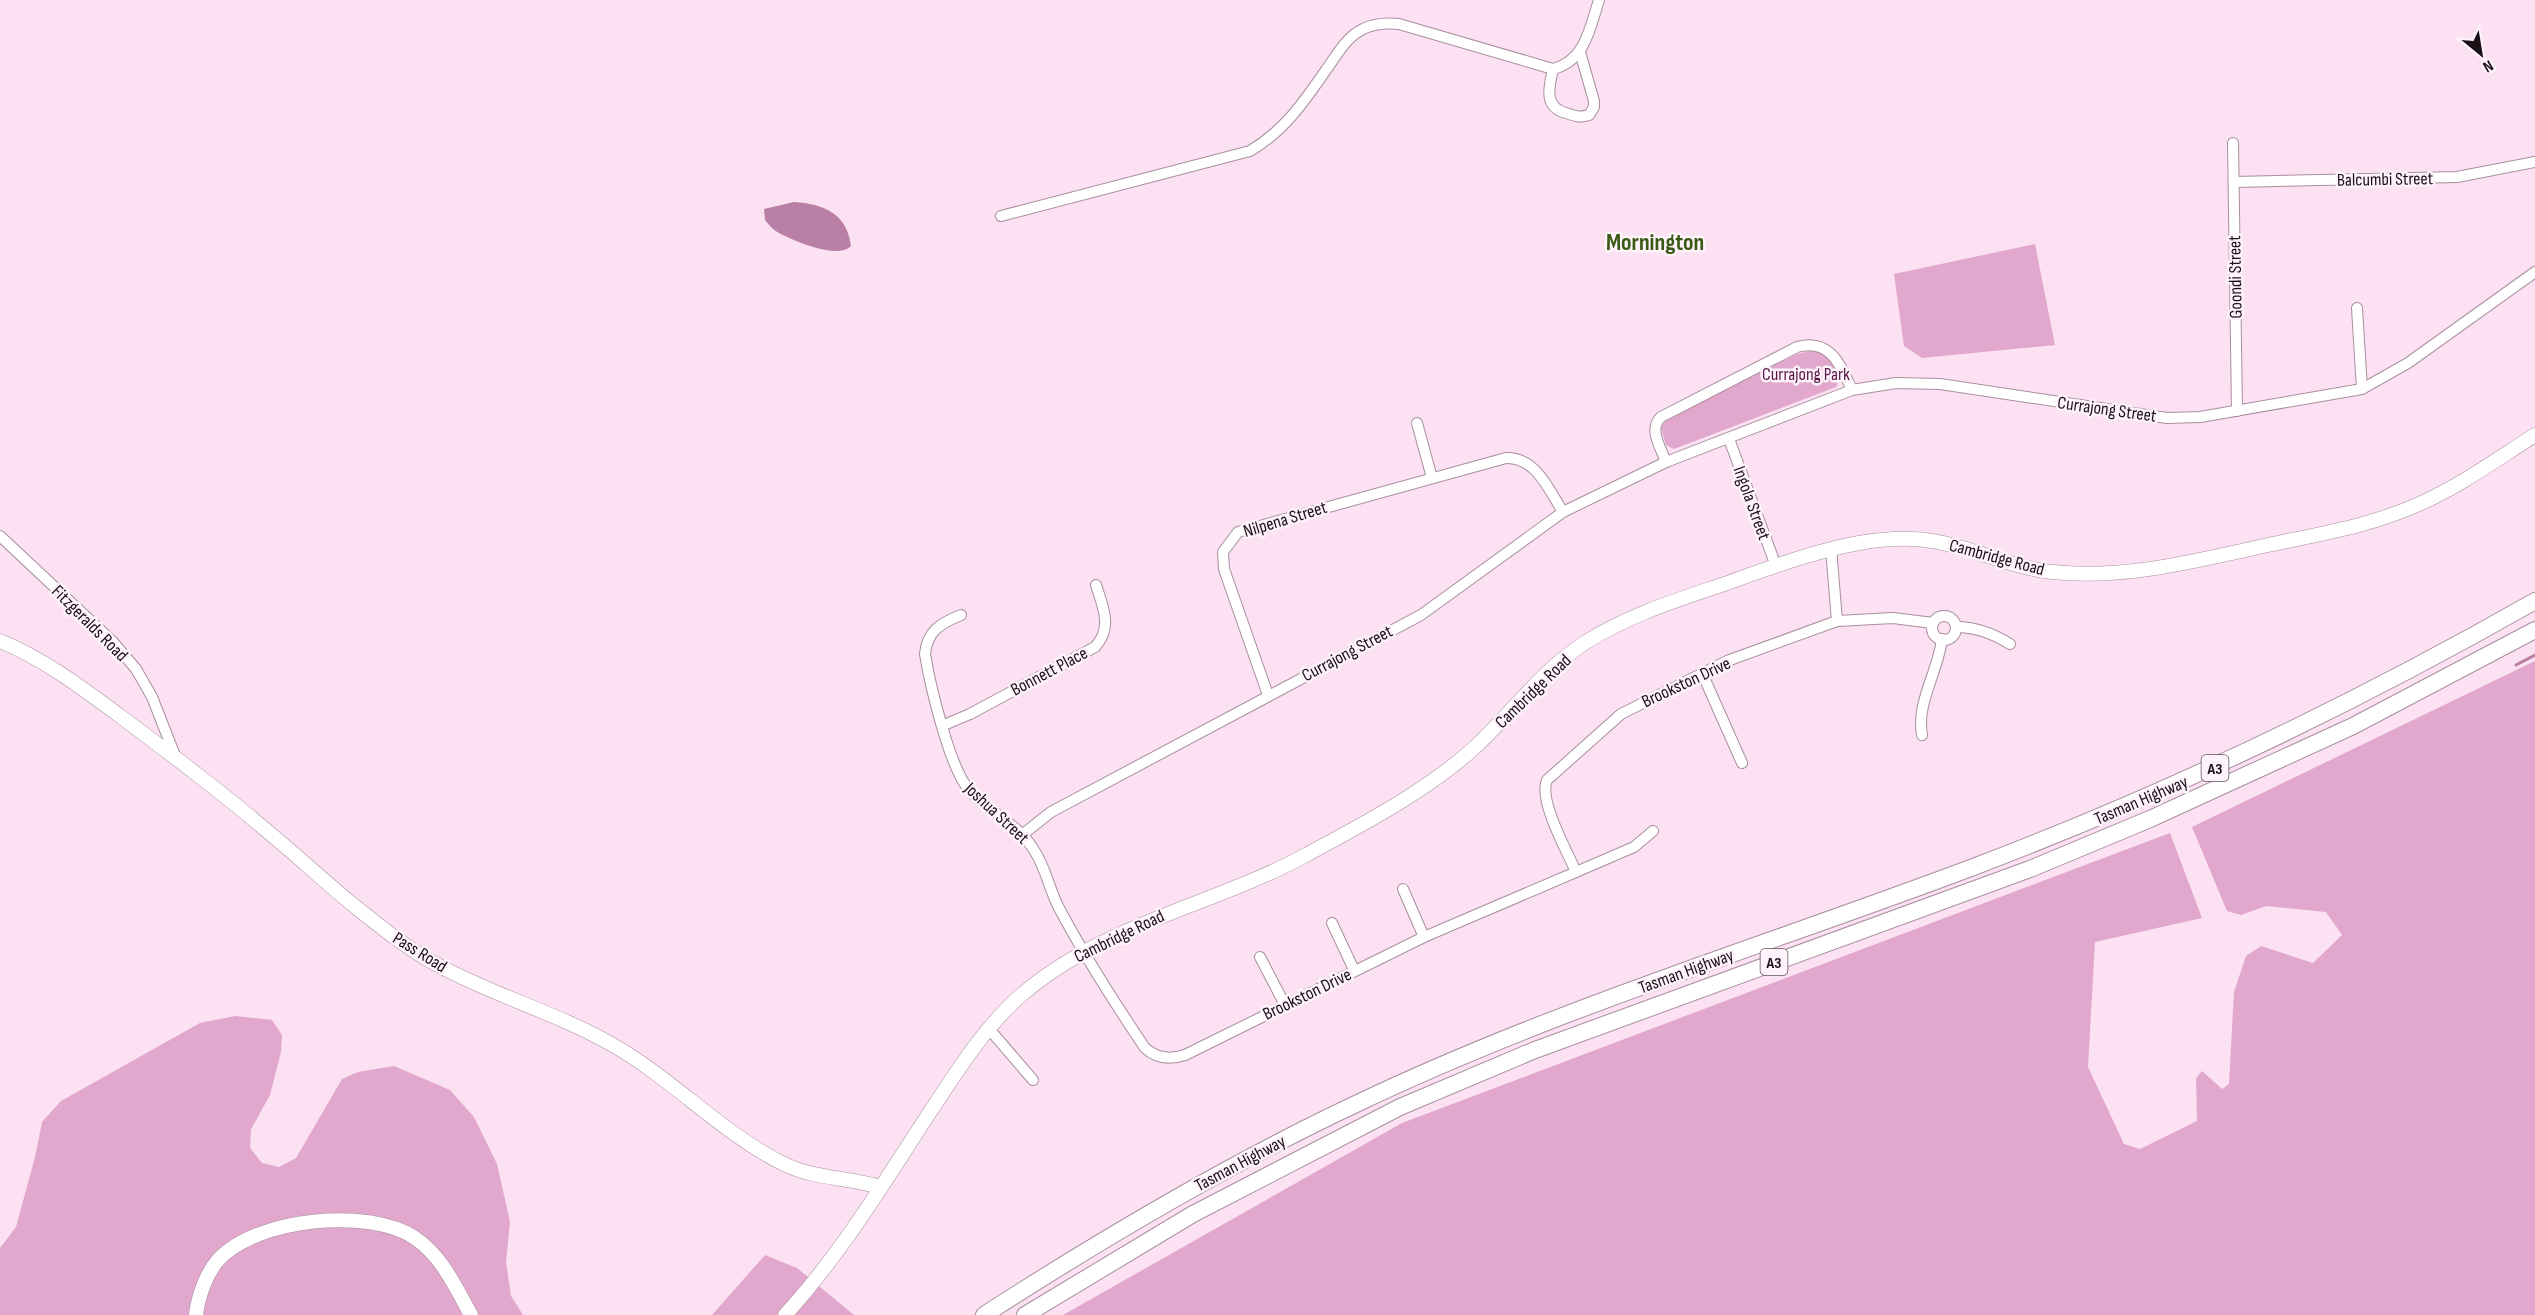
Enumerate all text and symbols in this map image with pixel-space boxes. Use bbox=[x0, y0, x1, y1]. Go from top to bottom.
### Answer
north arrow bbox=[2451, 24, 2511, 84]
text: N bbox=[2479, 55, 2496, 76]
street label: Balcumbi Street bbox=[2337, 168, 2434, 191]
district label: Mornington bbox=[1606, 228, 1704, 257]
street label: Goondi Street bbox=[2224, 235, 2247, 319]
park label: Currajong Park bbox=[1762, 364, 1850, 385]
street label: Currajong Street bbox=[2056, 392, 2158, 427]
street label: Ingola Street bbox=[1728, 463, 1775, 543]
street label: Nilpena Street bbox=[1241, 497, 1330, 542]
street label: Cambridge Road bbox=[1947, 535, 2047, 580]
street label: Fitzgeralds Road bbox=[47, 581, 132, 666]
street label: Currajong Street bbox=[1298, 621, 1397, 686]
street label: Bonnett Place bbox=[1007, 642, 1091, 700]
street label: Cambridge Road bbox=[1491, 650, 1576, 733]
street label: Brookston Drive bbox=[1638, 653, 1734, 712]
road number: A3 bbox=[2202, 755, 2228, 781]
street label: Tasman Highway bbox=[2091, 771, 2191, 830]
street label: Joshua Street bbox=[959, 778, 1034, 849]
street label: Cambridge Road bbox=[1071, 906, 1168, 967]
street label: Pass Road bbox=[389, 928, 451, 977]
street label: Tasman Highway bbox=[1636, 945, 1737, 998]
road number: A3 bbox=[1760, 949, 1788, 975]
street label: Brookston Drive bbox=[1260, 964, 1355, 1025]
street label: Tasman Highway bbox=[1191, 1131, 1289, 1196]

